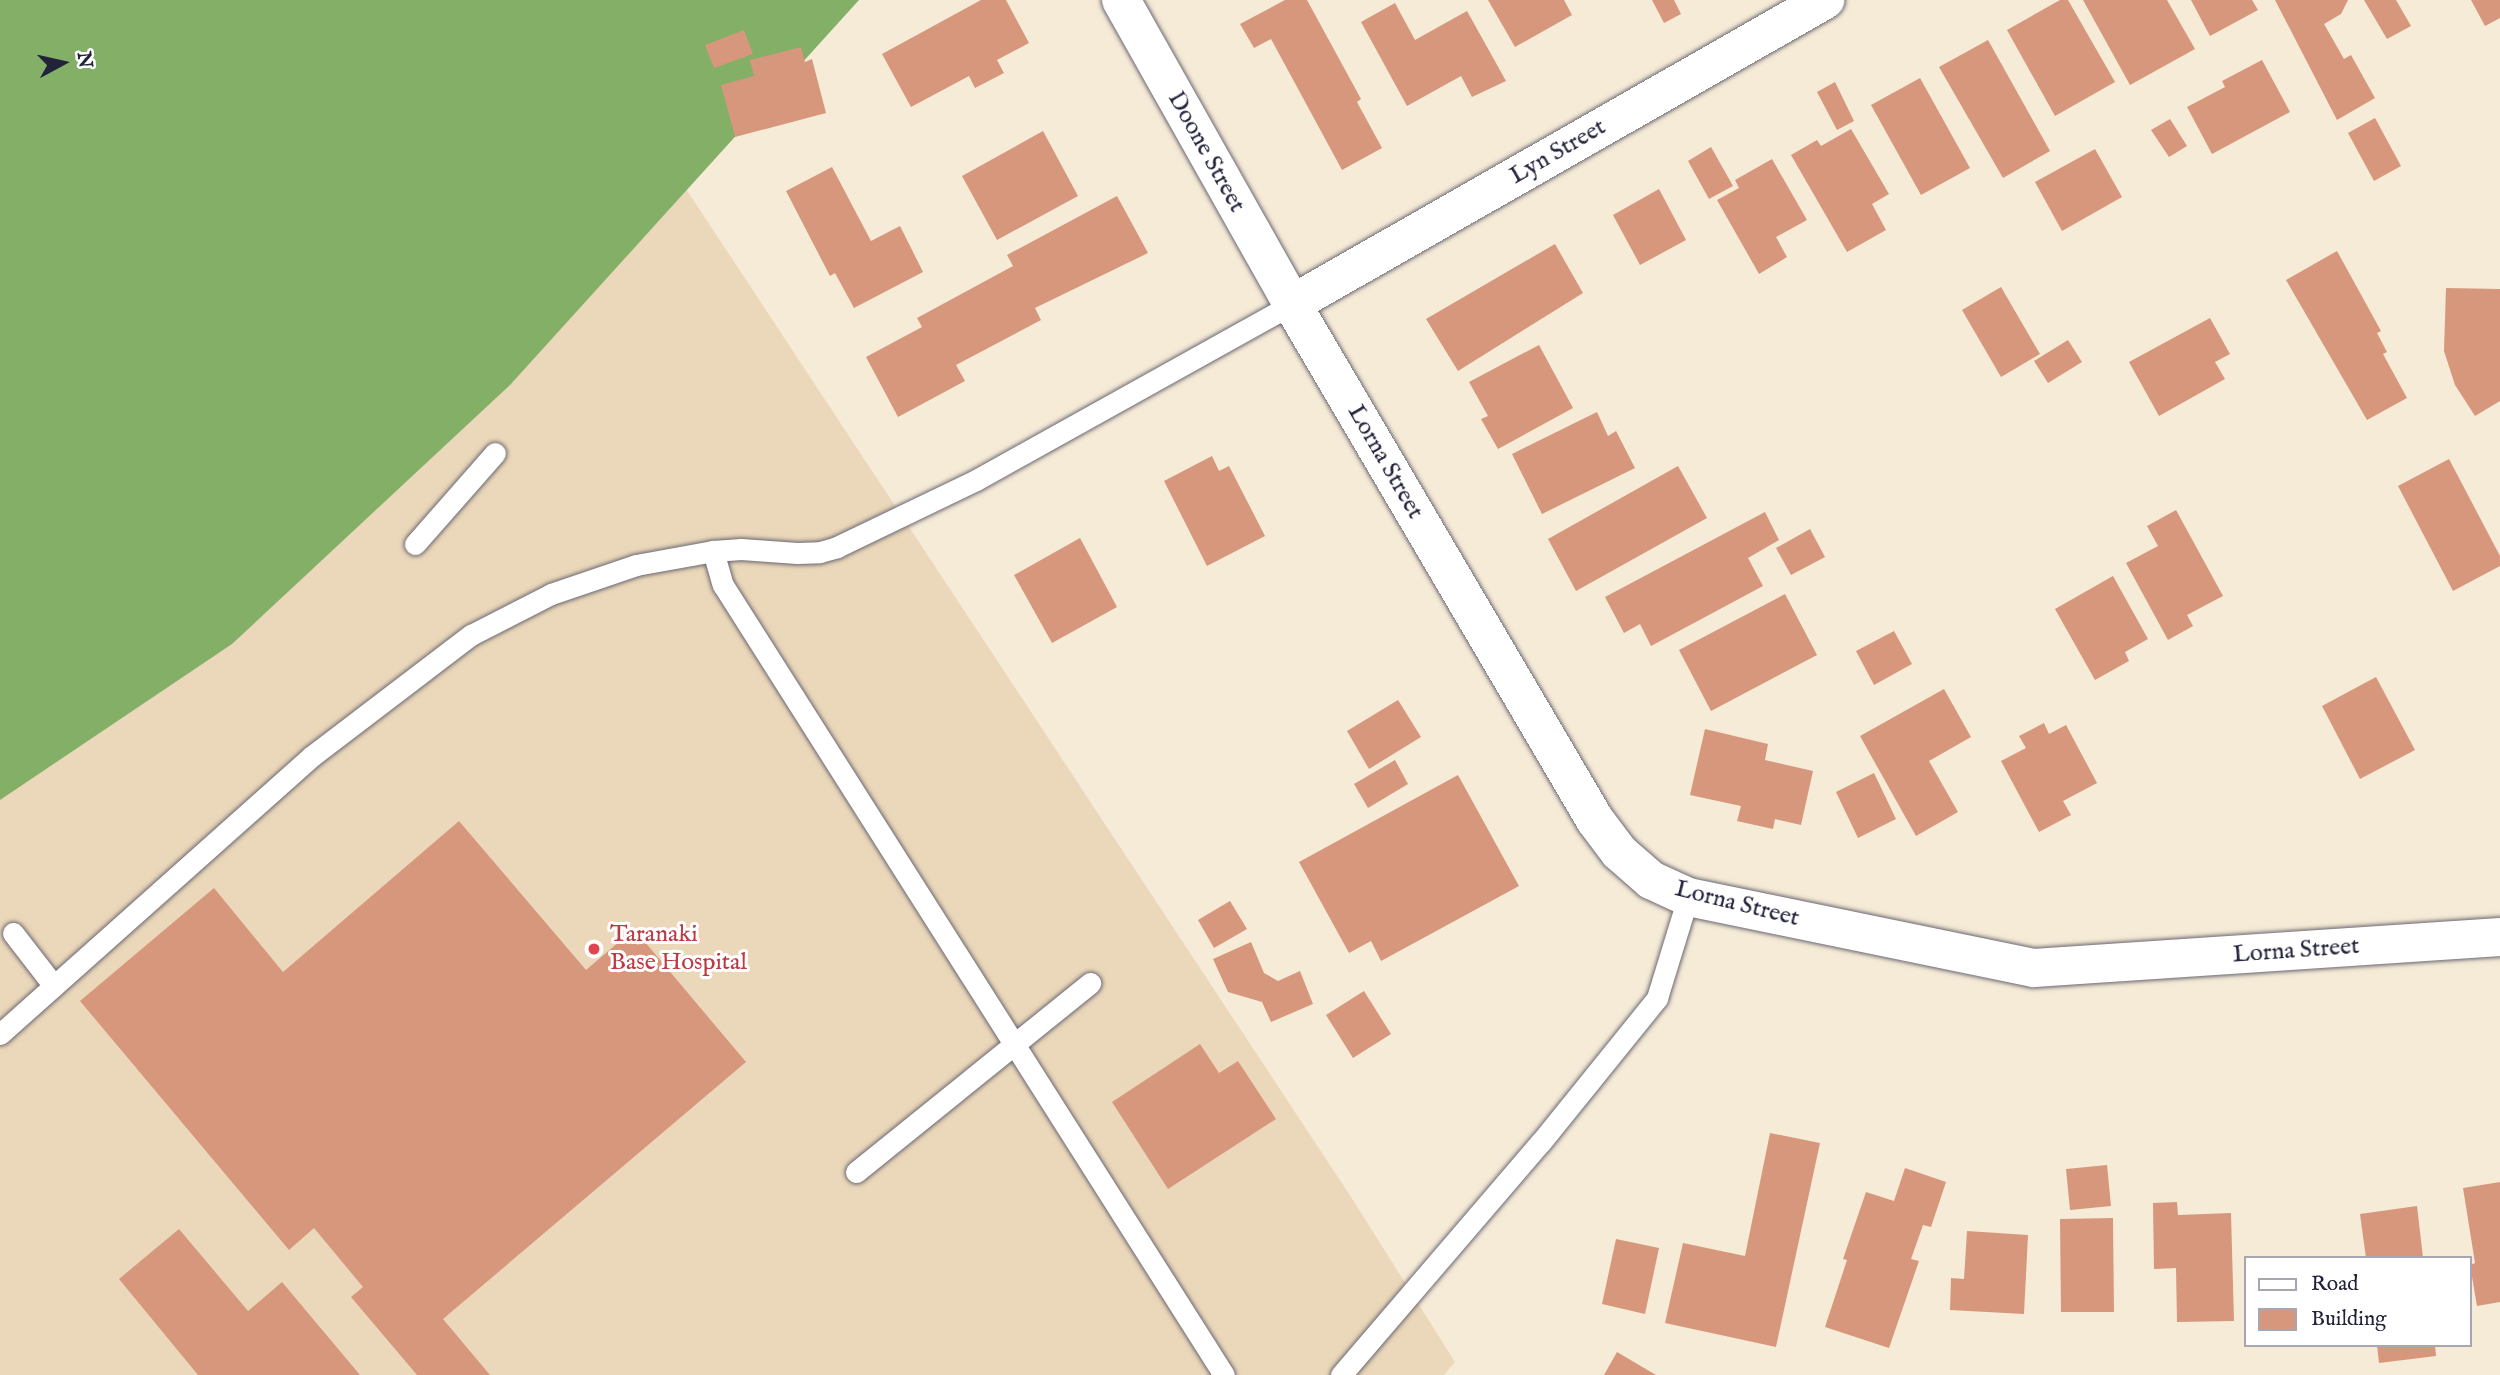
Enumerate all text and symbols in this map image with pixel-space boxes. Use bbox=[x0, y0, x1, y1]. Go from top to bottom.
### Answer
north arrow bbox=[28, 28, 98, 98]
text: N bbox=[71, 50, 97, 70]
street label: Doone Street bbox=[1161, 87, 1251, 217]
street label: Lyn Street bbox=[1505, 113, 1611, 191]
street label: Lorna Street bbox=[1341, 400, 1429, 524]
street label: Lorna Street bbox=[1672, 875, 1802, 933]
place label: Taranaki Base Hospital bbox=[610, 921, 747, 977]
street label: Lorna Street bbox=[2232, 932, 2360, 970]
marker: Taranaki Base Hospital bbox=[584, 939, 604, 959]
legend bbox=[2244, 1256, 2472, 1347]
text: Road bbox=[2311, 1271, 2358, 1298]
text: Building bbox=[2311, 1306, 2386, 1333]

